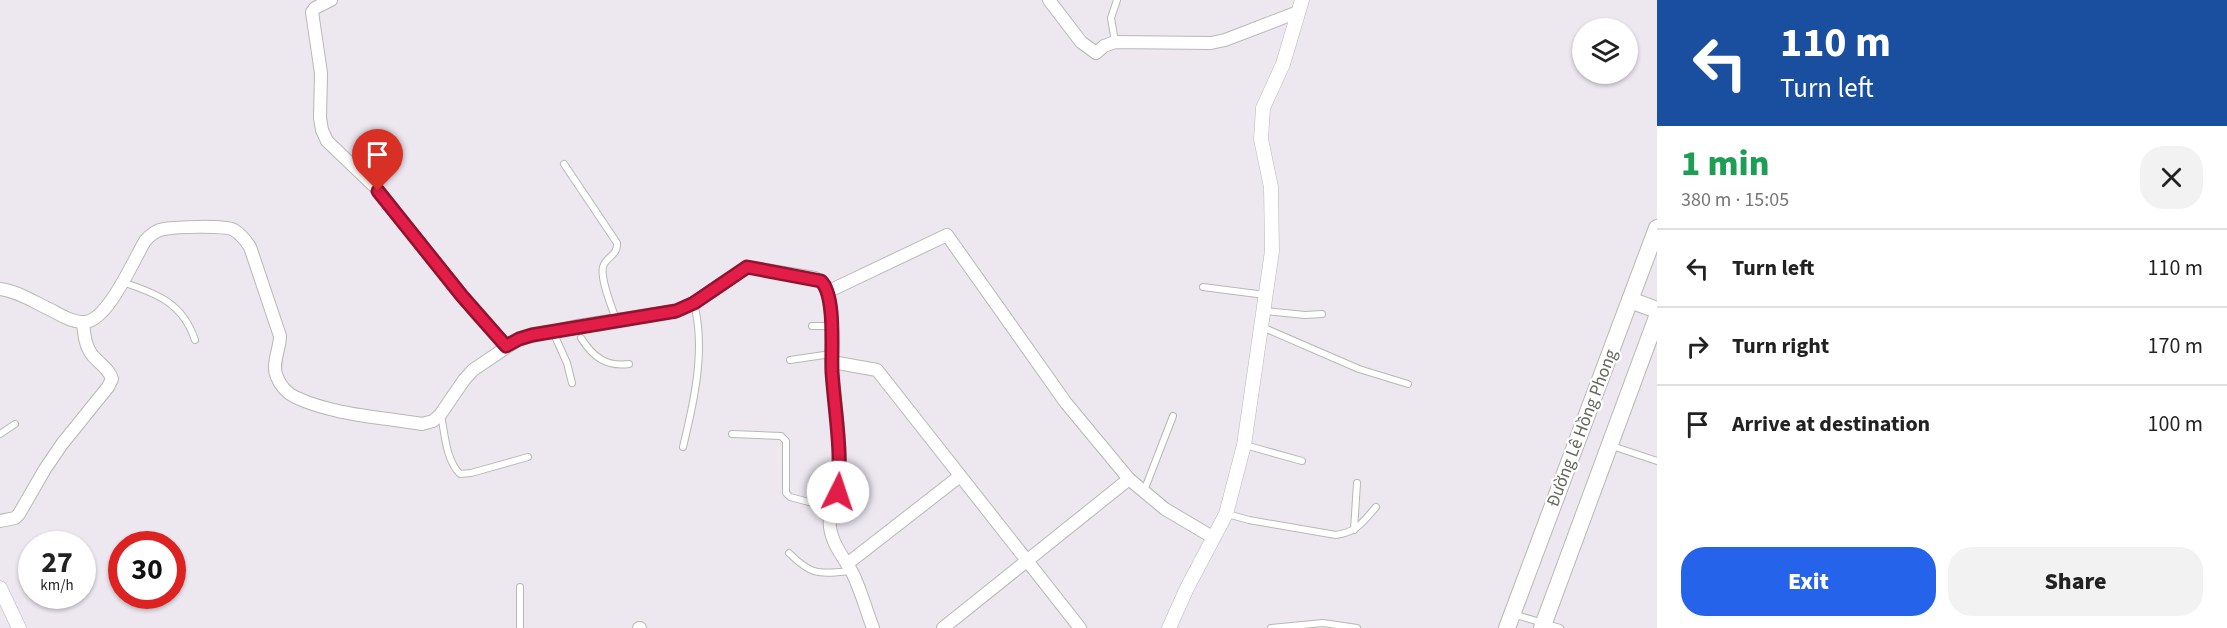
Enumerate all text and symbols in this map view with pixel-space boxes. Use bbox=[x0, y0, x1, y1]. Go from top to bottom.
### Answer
text: 110 m bbox=[1780, 13, 1891, 73]
map controls bbox=[1572, 18, 1638, 84]
button: layers bbox=[1572, 18, 1638, 84]
icon: left bbox=[1681, 24, 1759, 102]
text: Turn left bbox=[1780, 69, 1874, 108]
pin bbox=[352, 129, 403, 191]
icon: arrive bbox=[361, 138, 394, 171]
text: 1 min bbox=[1681, 138, 1769, 189]
button: close bbox=[2140, 146, 2203, 209]
text: 380 m · 15:05 bbox=[1681, 186, 1789, 214]
icon: left bbox=[1681, 252, 1714, 285]
text: Turn left bbox=[1732, 252, 1814, 284]
text: 110 m bbox=[2148, 252, 2203, 284]
icon: right bbox=[1681, 330, 1714, 363]
text: Turn right bbox=[1732, 330, 1829, 362]
text: 170 m bbox=[2148, 330, 2203, 362]
street label: Đường Lê Hồng Phong bbox=[1540, 345, 1624, 511]
icon: arrive bbox=[1681, 408, 1714, 441]
text: Arrive at destination bbox=[1732, 408, 1930, 440]
text: 100 m bbox=[2148, 408, 2203, 440]
position arrow bbox=[806, 460, 870, 524]
speed limit sign: 30 bbox=[108, 531, 186, 609]
text: 27 bbox=[41, 541, 73, 584]
button: Exit bbox=[1681, 547, 1936, 616]
button: Share bbox=[1948, 547, 2203, 616]
text: km/h bbox=[40, 575, 74, 596]

